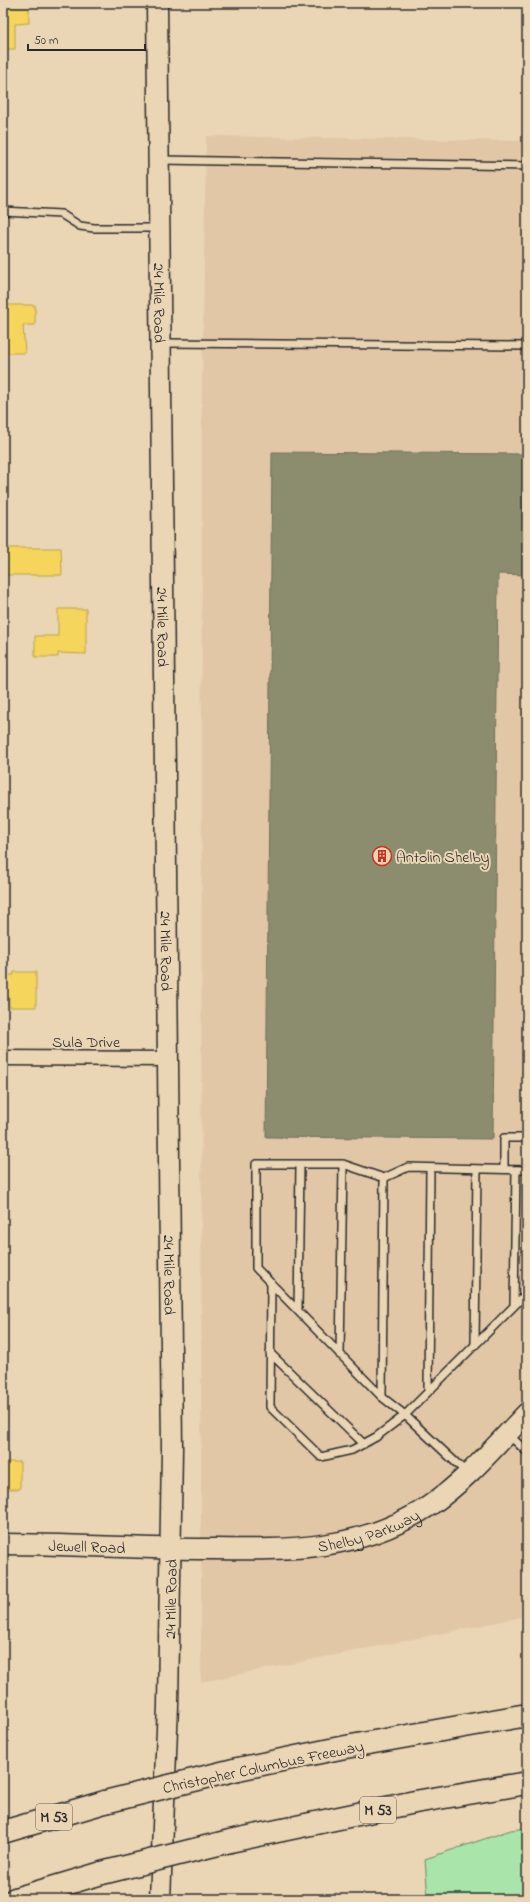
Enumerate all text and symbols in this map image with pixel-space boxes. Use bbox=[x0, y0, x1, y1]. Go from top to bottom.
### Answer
scale bar bbox=[28, 26, 145, 52]
text: 50 m bbox=[34, 32, 58, 50]
street label: 24 Mile Road bbox=[146, 263, 171, 343]
street label: 24 Mile Road bbox=[149, 587, 174, 667]
building icon: Antolin Shelby bbox=[371, 845, 393, 867]
place label: Antolin Shelby bbox=[396, 846, 490, 870]
street label: 24 Mile Road bbox=[152, 911, 177, 991]
street label: Sula Drive bbox=[52, 1031, 121, 1055]
street label: 24 Mile Road bbox=[156, 1235, 181, 1315]
street label: Shelby Parkway bbox=[316, 1504, 425, 1560]
street label: Jewell Road bbox=[48, 1535, 126, 1561]
street label: 24 Mile Road bbox=[159, 1559, 185, 1639]
street label: Christopher Columbus Freeway bbox=[161, 1735, 366, 1801]
road number: M 53 bbox=[360, 1797, 396, 1823]
road number: M 53 bbox=[36, 1804, 72, 1830]

